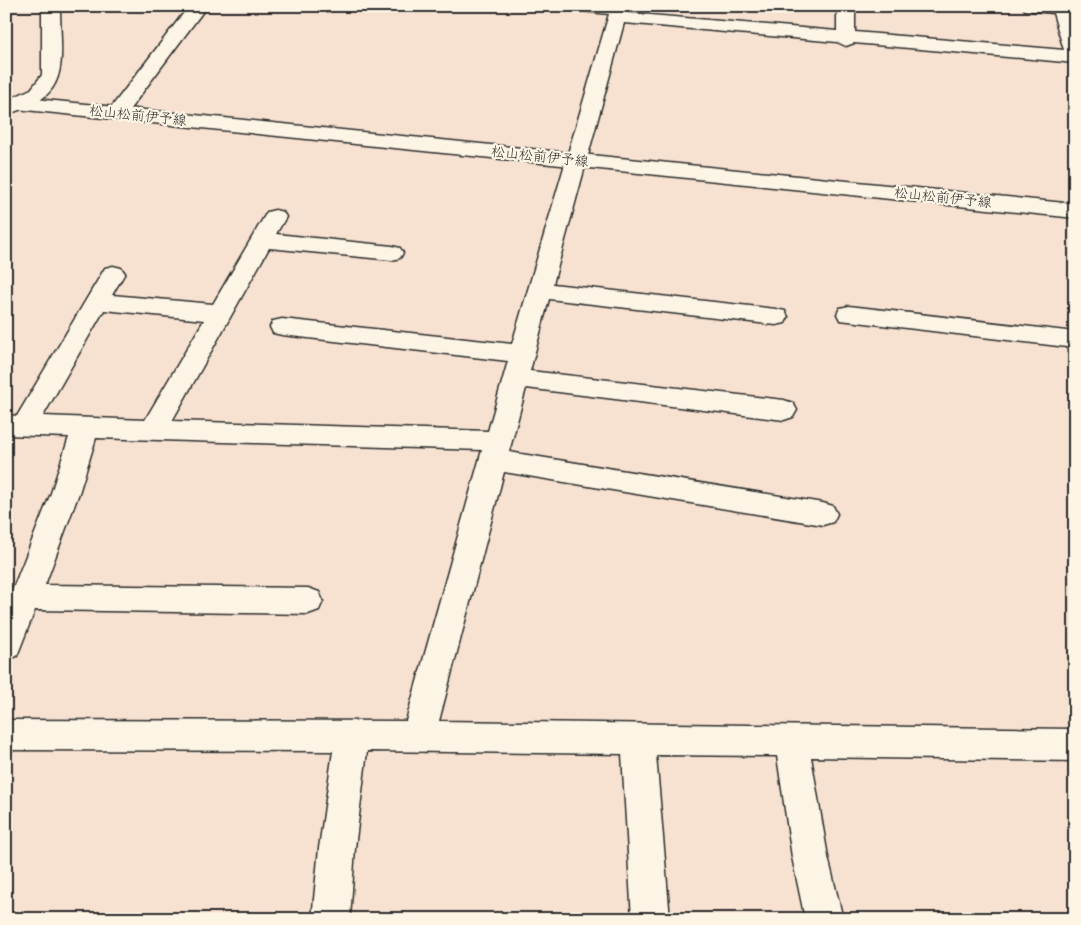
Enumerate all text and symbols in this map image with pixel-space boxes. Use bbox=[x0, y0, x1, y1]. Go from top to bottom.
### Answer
street label: 松山松前伊予線 bbox=[88, 102, 188, 130]
street label: 松山松前伊予線 bbox=[490, 143, 590, 171]
street label: 松山松前伊予線 bbox=[893, 184, 993, 212]

